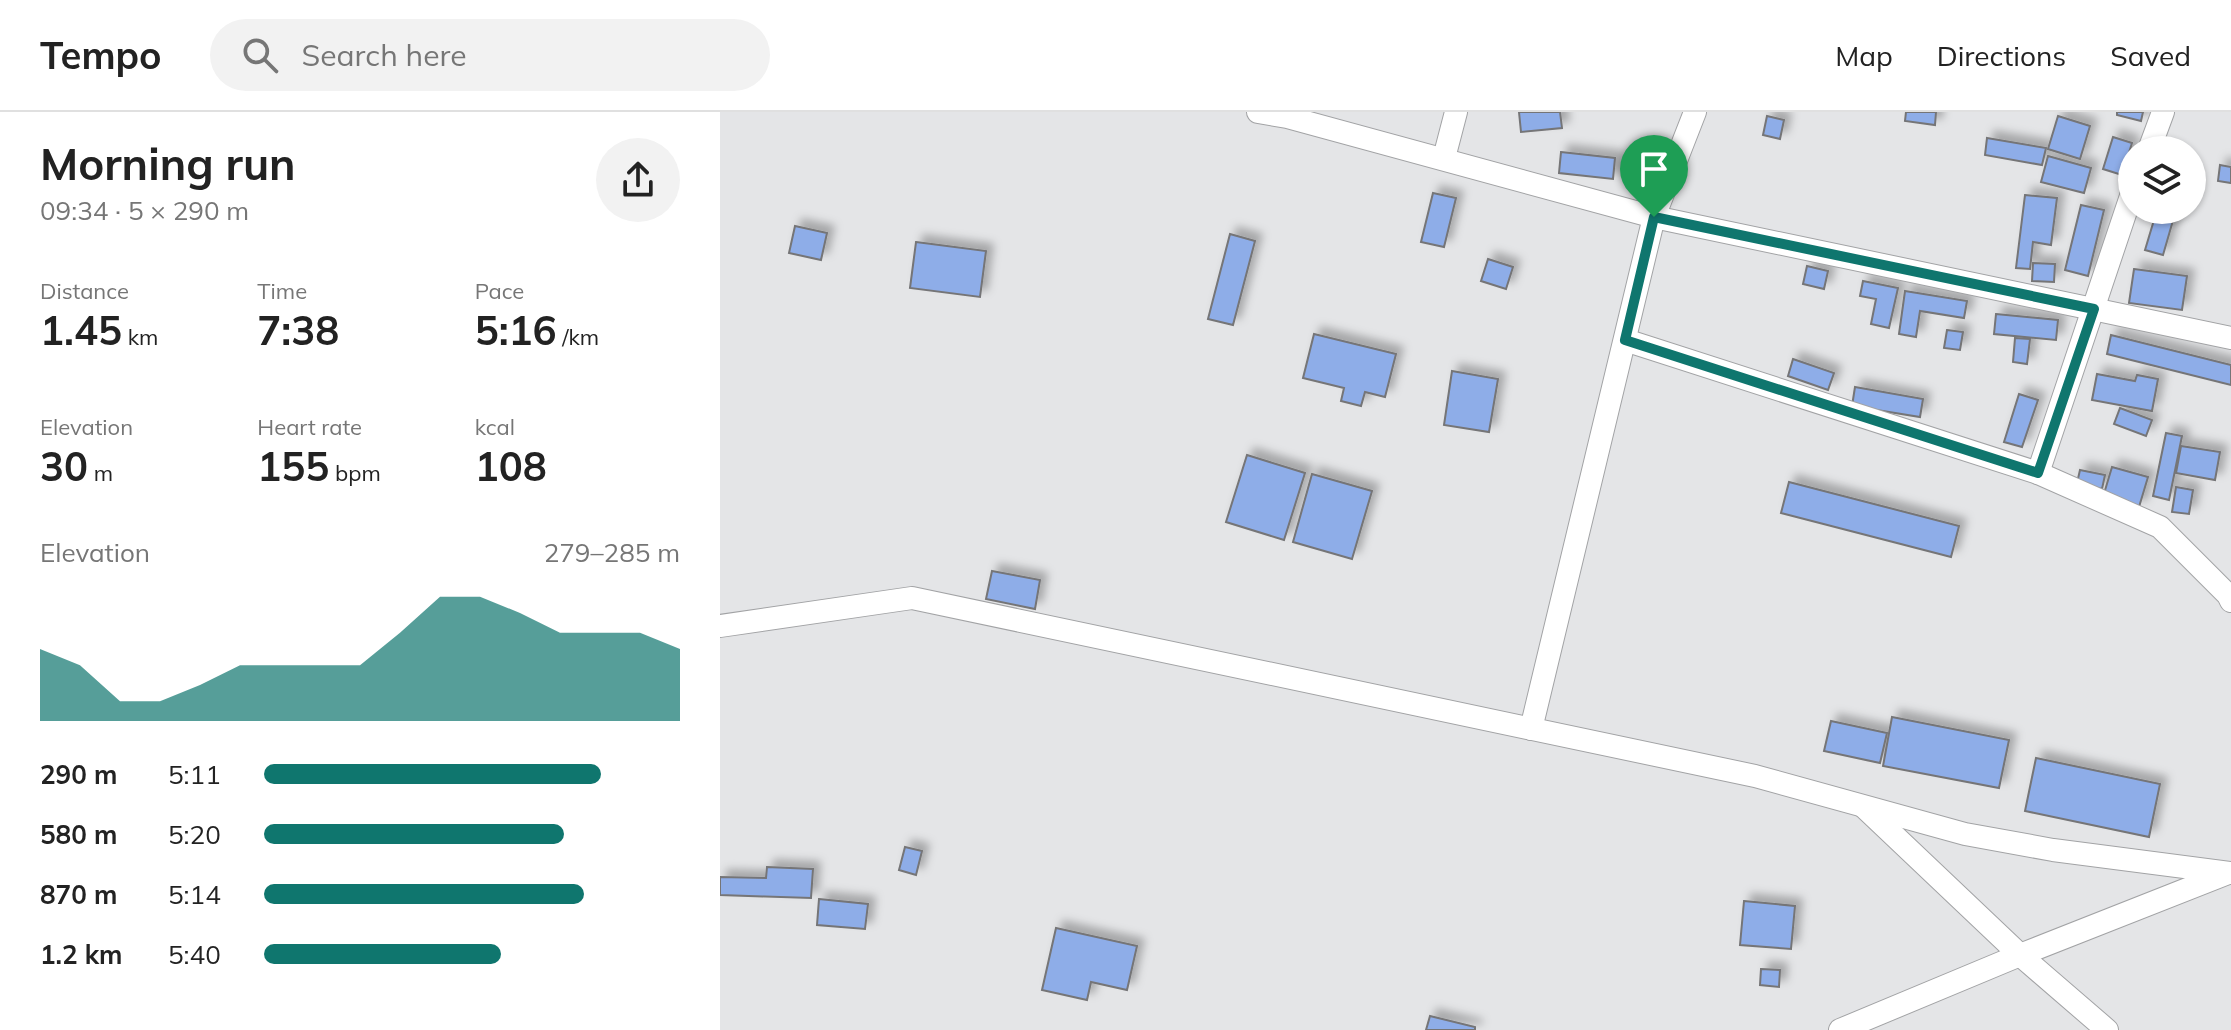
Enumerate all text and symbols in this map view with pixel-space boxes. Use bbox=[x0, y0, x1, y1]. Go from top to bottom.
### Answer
search box bbox=[210, 19, 770, 91]
text: Tempo bbox=[40, 31, 162, 79]
icon: search bbox=[238, 33, 282, 77]
text: Search here bbox=[302, 36, 467, 74]
text: Map bbox=[1835, 38, 1893, 73]
text: Directions bbox=[1937, 38, 2066, 73]
text: Saved bbox=[2110, 38, 2191, 73]
pin bbox=[1620, 135, 1688, 217]
text: Morning run bbox=[40, 136, 296, 191]
map controls bbox=[2118, 136, 2206, 224]
button: layers bbox=[2118, 136, 2206, 224]
button: share bbox=[596, 138, 680, 222]
icon: arrive bbox=[1632, 147, 1676, 191]
text: 09:34 · 5 × 290 m bbox=[40, 194, 249, 227]
text: Distance bbox=[40, 277, 129, 305]
text: Time bbox=[257, 277, 307, 305]
text: Pace bbox=[475, 277, 524, 305]
text: 1.45 bbox=[40, 305, 122, 355]
text: 7:38 bbox=[257, 305, 339, 355]
text: 5:16 bbox=[475, 305, 557, 355]
text: km bbox=[122, 323, 158, 351]
text: /km bbox=[557, 323, 599, 351]
text: Elevation bbox=[40, 413, 133, 441]
text: Heart rate bbox=[257, 413, 362, 441]
text: kcal bbox=[475, 413, 515, 441]
text: 30 bbox=[40, 441, 88, 491]
text: 155 bbox=[257, 441, 329, 491]
text: 108 bbox=[475, 441, 547, 491]
text: m bbox=[88, 459, 113, 487]
text: bpm bbox=[329, 459, 381, 487]
text: Elevation bbox=[40, 536, 150, 569]
text: 279–285 m bbox=[544, 536, 680, 569]
text: 290 m bbox=[40, 758, 117, 791]
text: 5:11 bbox=[168, 758, 221, 791]
text: 580 m bbox=[40, 818, 117, 851]
text: 5:20 bbox=[168, 818, 221, 851]
text: 870 m bbox=[40, 878, 117, 911]
text: 5:14 bbox=[168, 878, 221, 911]
text: 1.2 km bbox=[40, 938, 123, 971]
text: 5:40 bbox=[168, 938, 221, 971]

